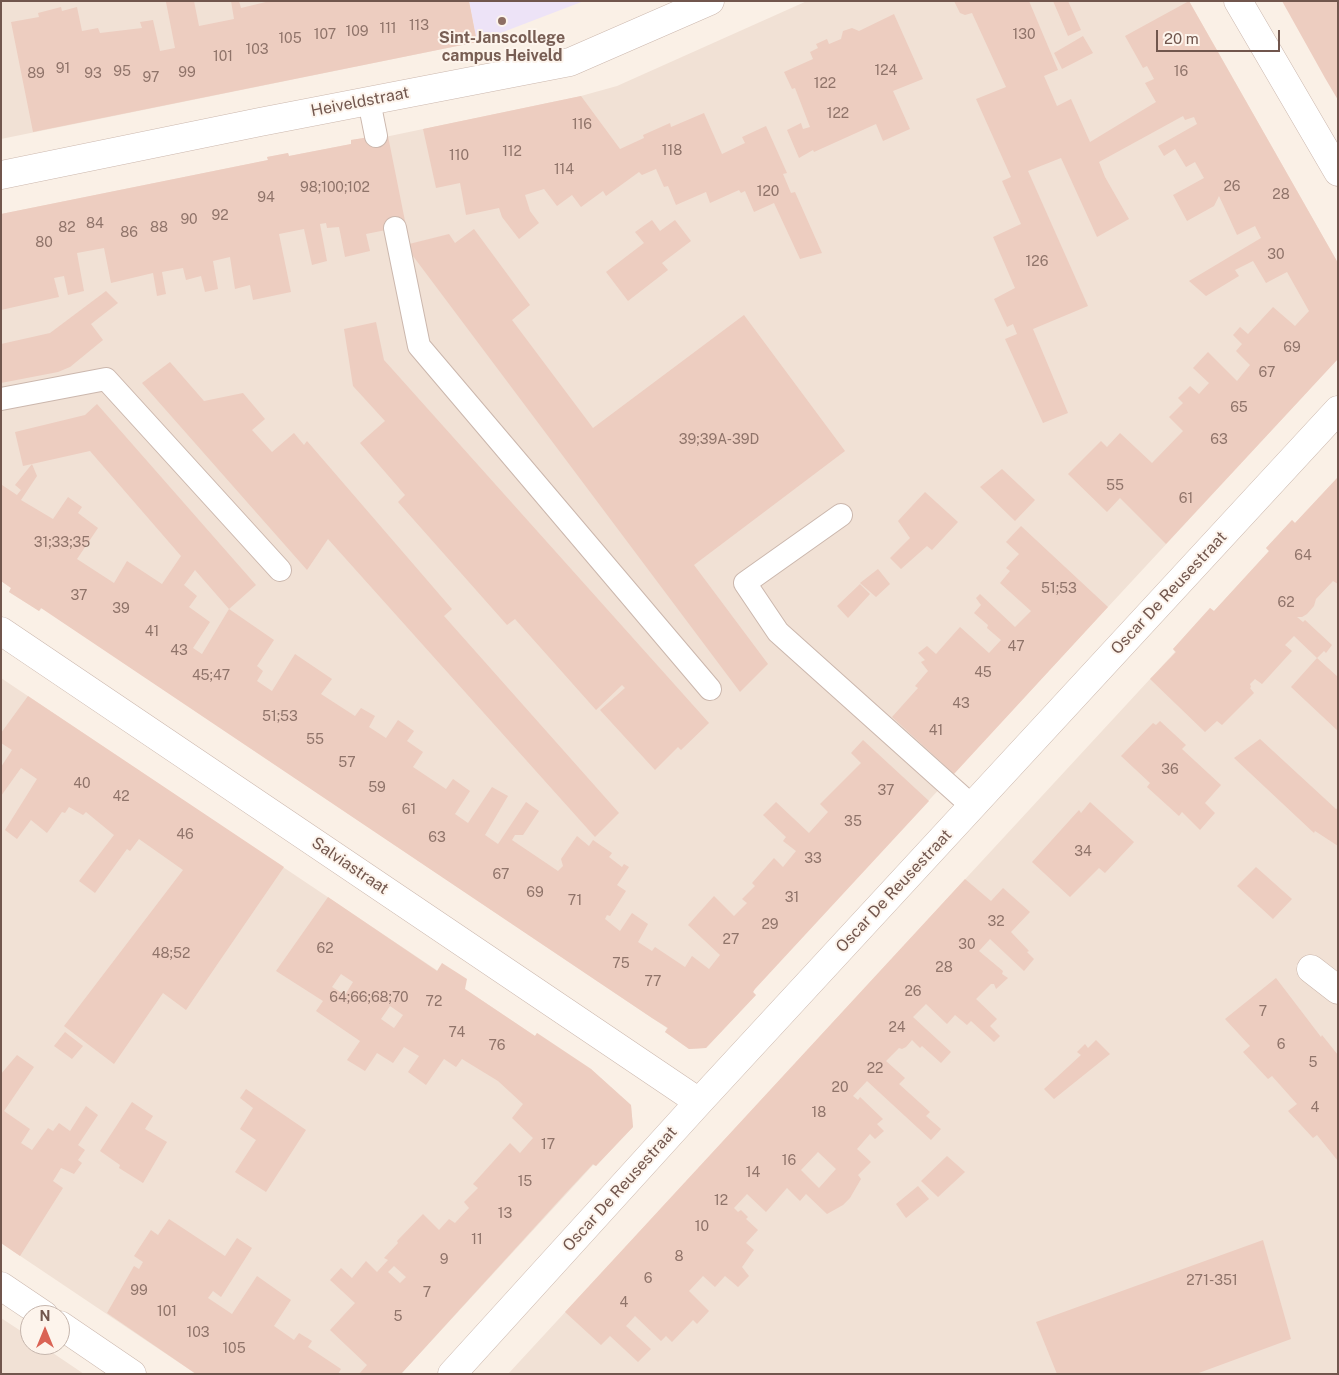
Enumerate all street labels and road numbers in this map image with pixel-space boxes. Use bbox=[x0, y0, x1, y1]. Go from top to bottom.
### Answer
street label: Heiveldstraat bbox=[309, 83, 411, 121]
street label: Oscar De Reusestraat bbox=[1107, 528, 1231, 658]
street label: Oscar De Reusestraat bbox=[832, 826, 956, 956]
street label: Salviastraat bbox=[308, 833, 392, 899]
street label: Oscar De Reusestraat bbox=[559, 1123, 681, 1255]

